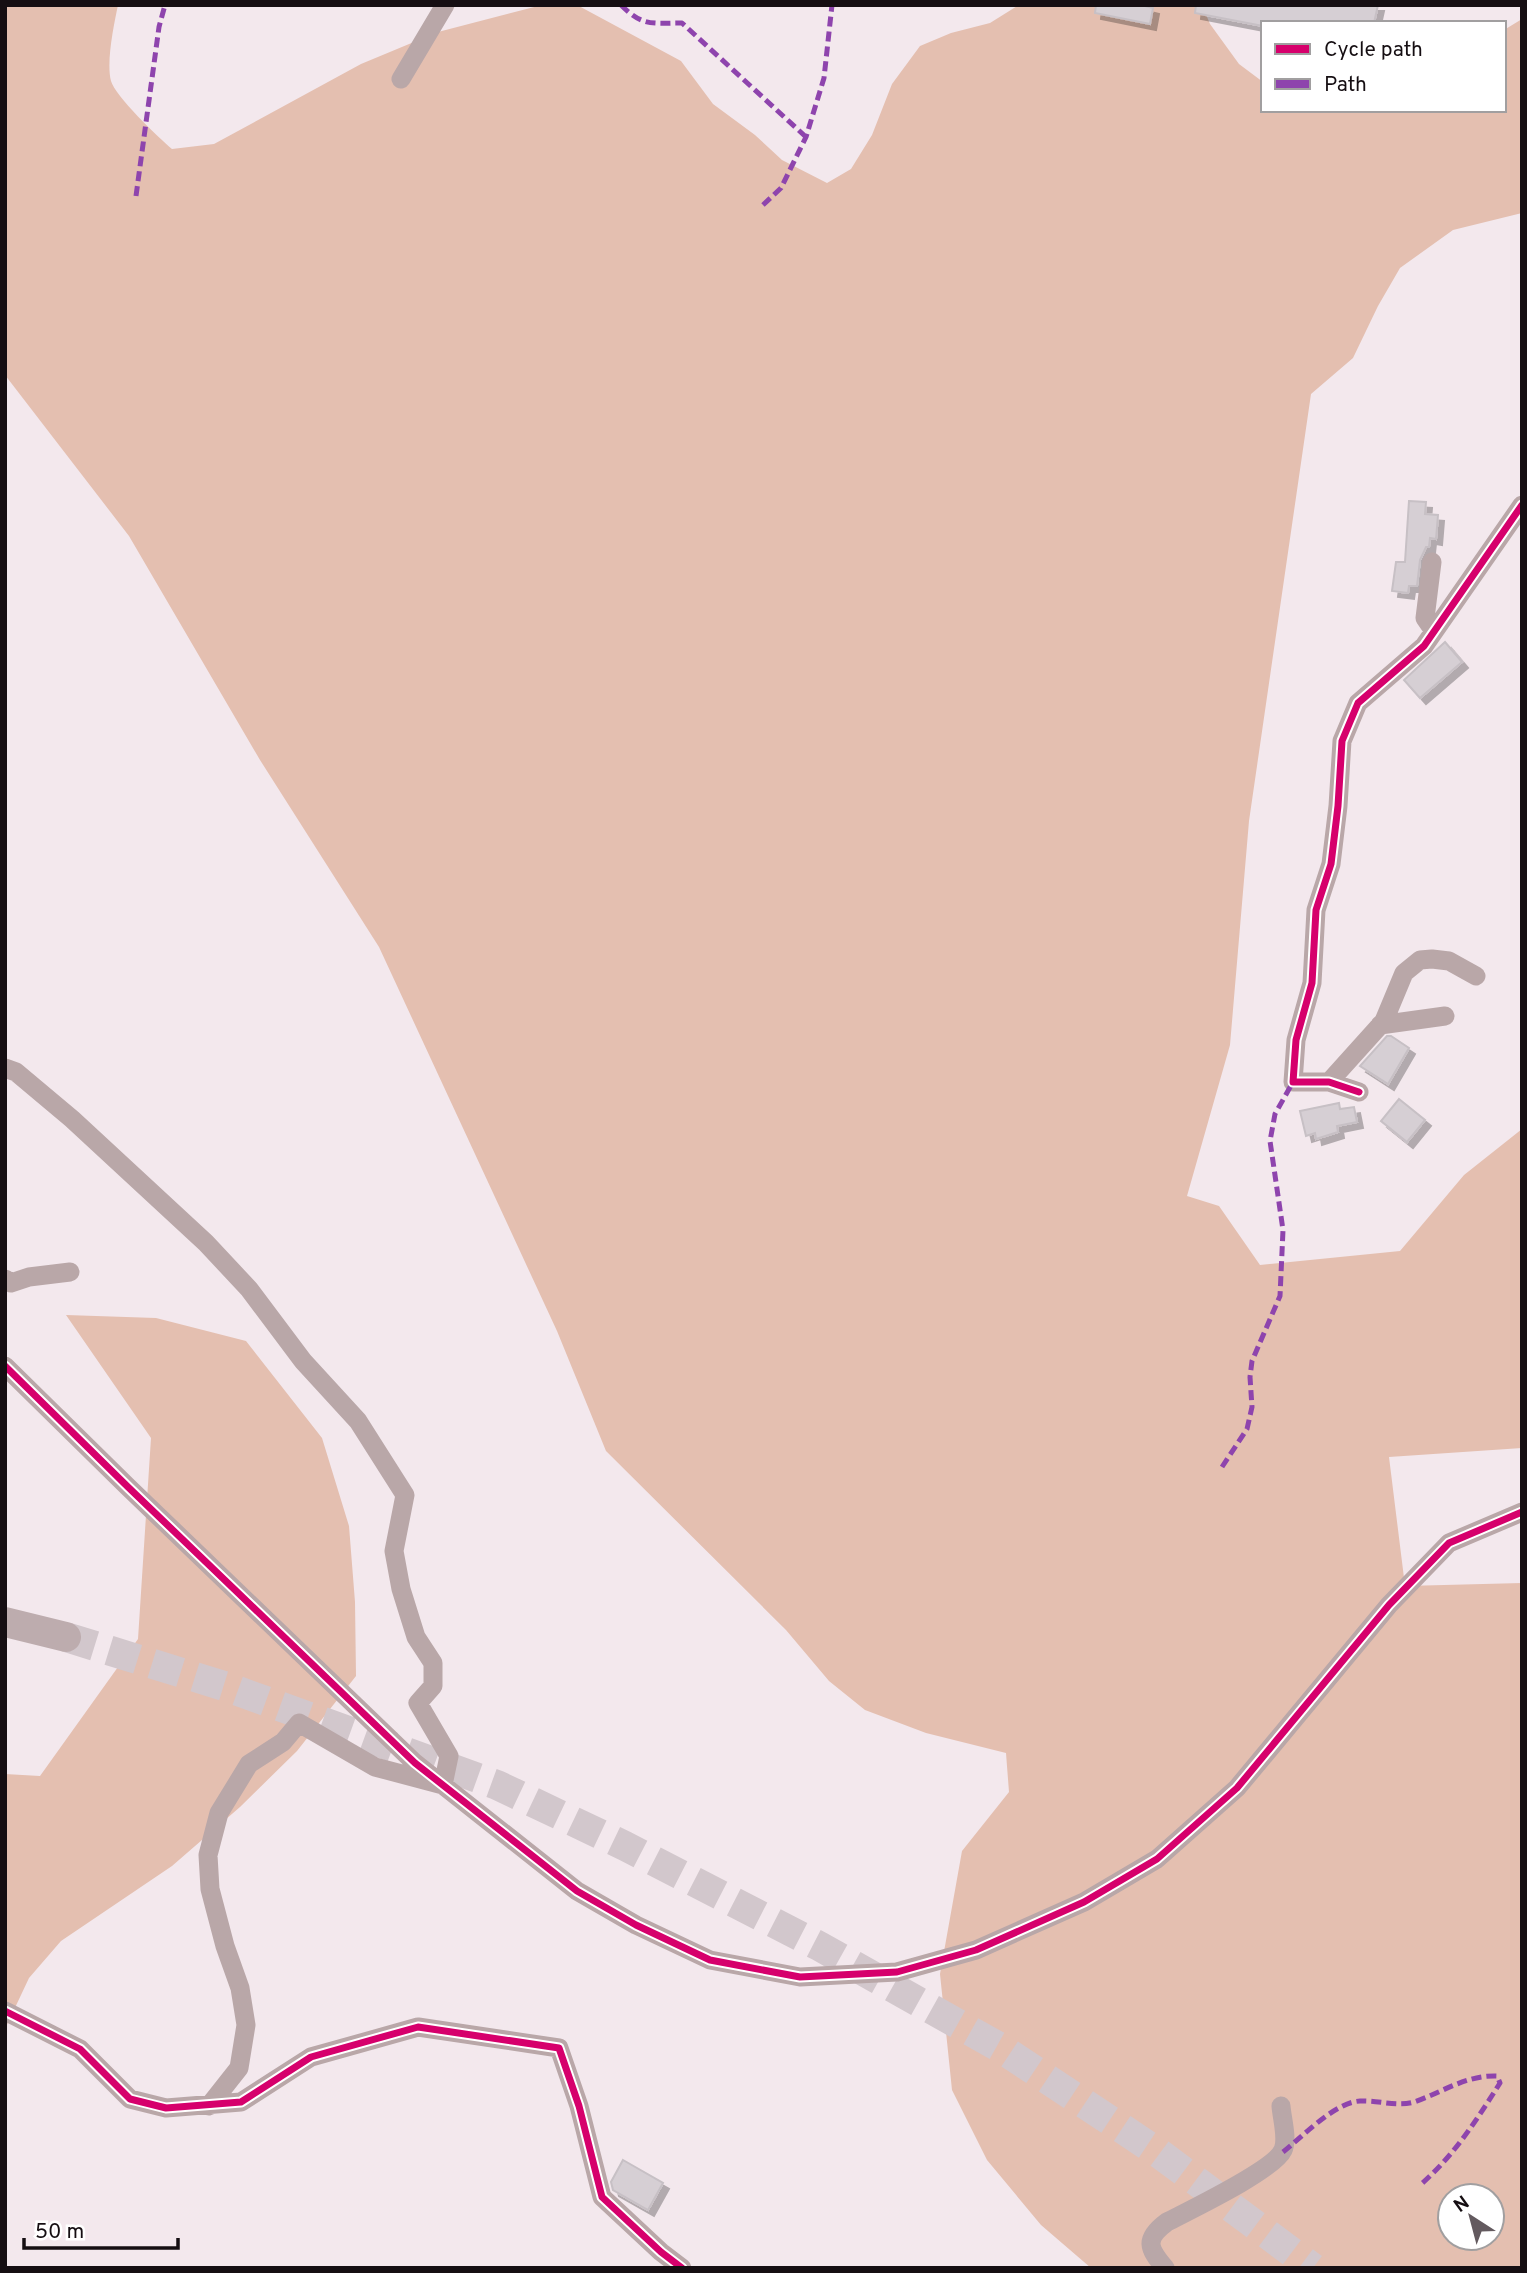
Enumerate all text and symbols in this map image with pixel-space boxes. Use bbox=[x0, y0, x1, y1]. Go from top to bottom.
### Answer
legend bbox=[1261, 21, 1506, 112]
text: Cycle path bbox=[1324, 37, 1423, 64]
text: Path bbox=[1324, 72, 1367, 99]
north arrow bbox=[1436, 2182, 1506, 2252]
text: N bbox=[1450, 2191, 1475, 2219]
scale bar bbox=[24, 2206, 178, 2250]
text: 50 m bbox=[35, 2219, 84, 2246]

